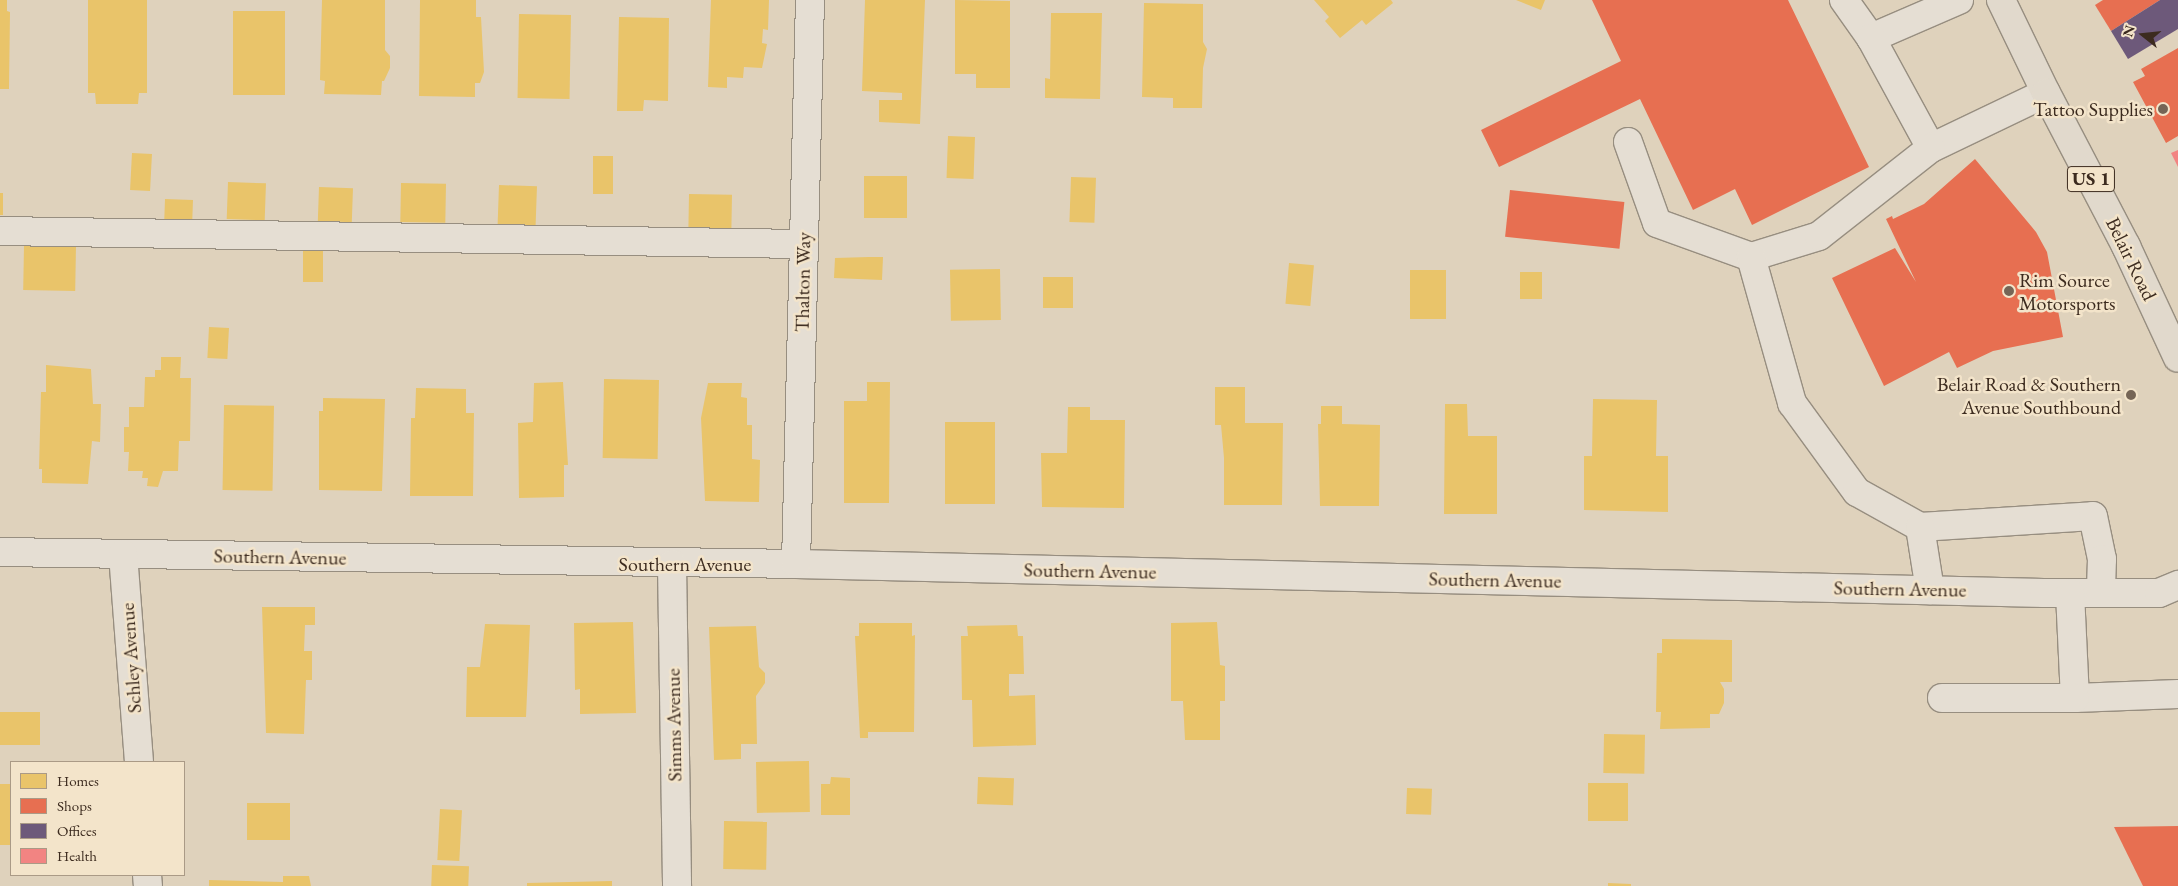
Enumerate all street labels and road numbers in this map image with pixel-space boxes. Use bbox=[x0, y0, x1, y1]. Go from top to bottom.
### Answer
road number: US 1 bbox=[2066, 162, 2116, 195]
street label: Belair Road bbox=[2101, 213, 2161, 305]
street label: Thalton Way bbox=[790, 232, 816, 332]
street label: Southern Avenue bbox=[213, 544, 347, 570]
street label: Southern Avenue bbox=[619, 552, 751, 576]
street label: Southern Avenue bbox=[1023, 558, 1157, 584]
street label: Southern Avenue bbox=[1428, 567, 1562, 593]
street label: Southern Avenue bbox=[1833, 576, 1967, 602]
street label: Schley Avenue bbox=[115, 602, 147, 714]
street label: Simms Avenue bbox=[661, 668, 687, 782]

